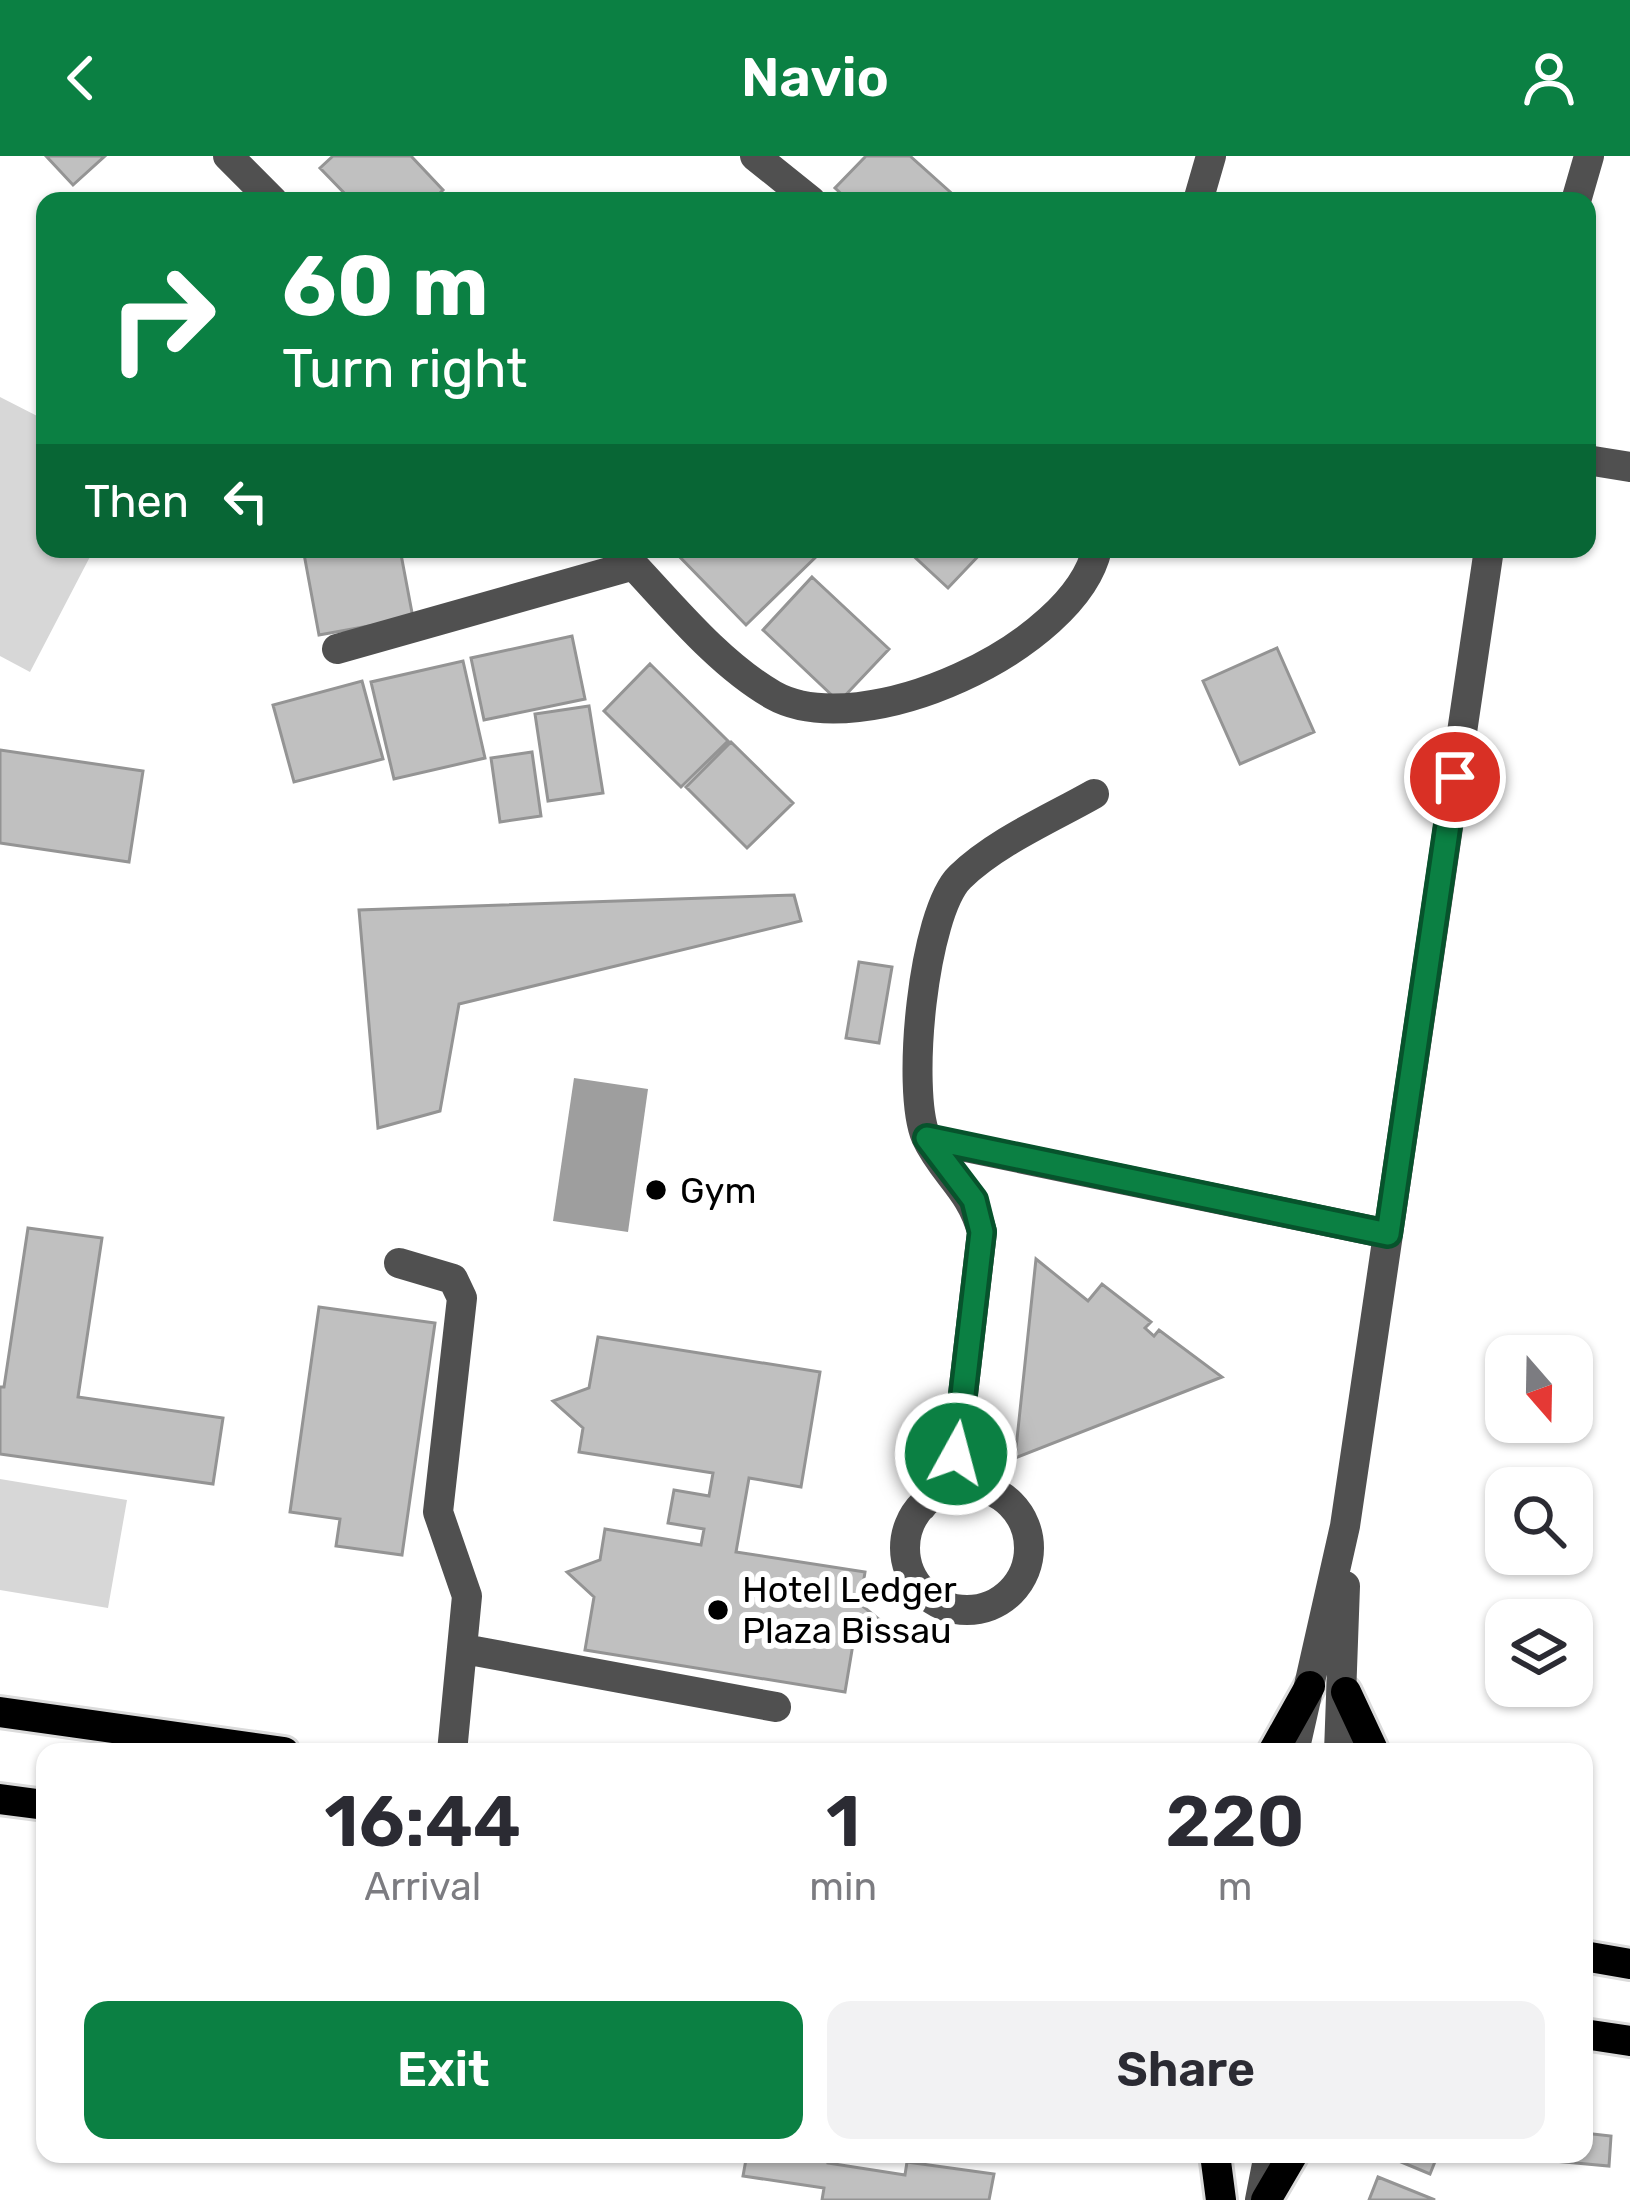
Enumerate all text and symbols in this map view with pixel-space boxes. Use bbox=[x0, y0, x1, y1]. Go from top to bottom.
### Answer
icon: back bbox=[48, 45, 114, 111]
icon: person bbox=[1516, 45, 1582, 111]
text: Navio bbox=[741, 46, 889, 110]
text: 60 m bbox=[282, 236, 489, 336]
icon: right bbox=[84, 240, 240, 396]
text: Turn right bbox=[282, 337, 527, 401]
icon: left bbox=[213, 468, 279, 534]
text: Then bbox=[84, 475, 189, 528]
pin bbox=[1404, 726, 1506, 828]
icon: arrive bbox=[1422, 744, 1488, 810]
place label: Gym bbox=[680, 1169, 756, 1212]
marker: Gym bbox=[643, 1177, 669, 1203]
north arrow bbox=[1485, 1335, 1593, 1443]
map controls bbox=[1485, 1335, 1593, 1707]
position arrow bbox=[893, 1391, 1019, 1517]
button: search bbox=[1485, 1467, 1593, 1575]
place label: Hotel Ledger Plaza Bissau bbox=[742, 1568, 957, 1652]
marker: Hotel Ledger Plaza Bissau bbox=[705, 1597, 731, 1623]
button: layers bbox=[1485, 1599, 1593, 1707]
text: 16:44 bbox=[324, 1779, 521, 1864]
text: 1 bbox=[826, 1779, 860, 1864]
text: 220 bbox=[1165, 1779, 1305, 1864]
text: Arrival bbox=[364, 1864, 481, 1910]
text: min bbox=[809, 1864, 877, 1910]
text: m bbox=[1218, 1864, 1252, 1910]
button: Exit bbox=[84, 2001, 803, 2139]
button: Share bbox=[827, 2001, 1545, 2139]

